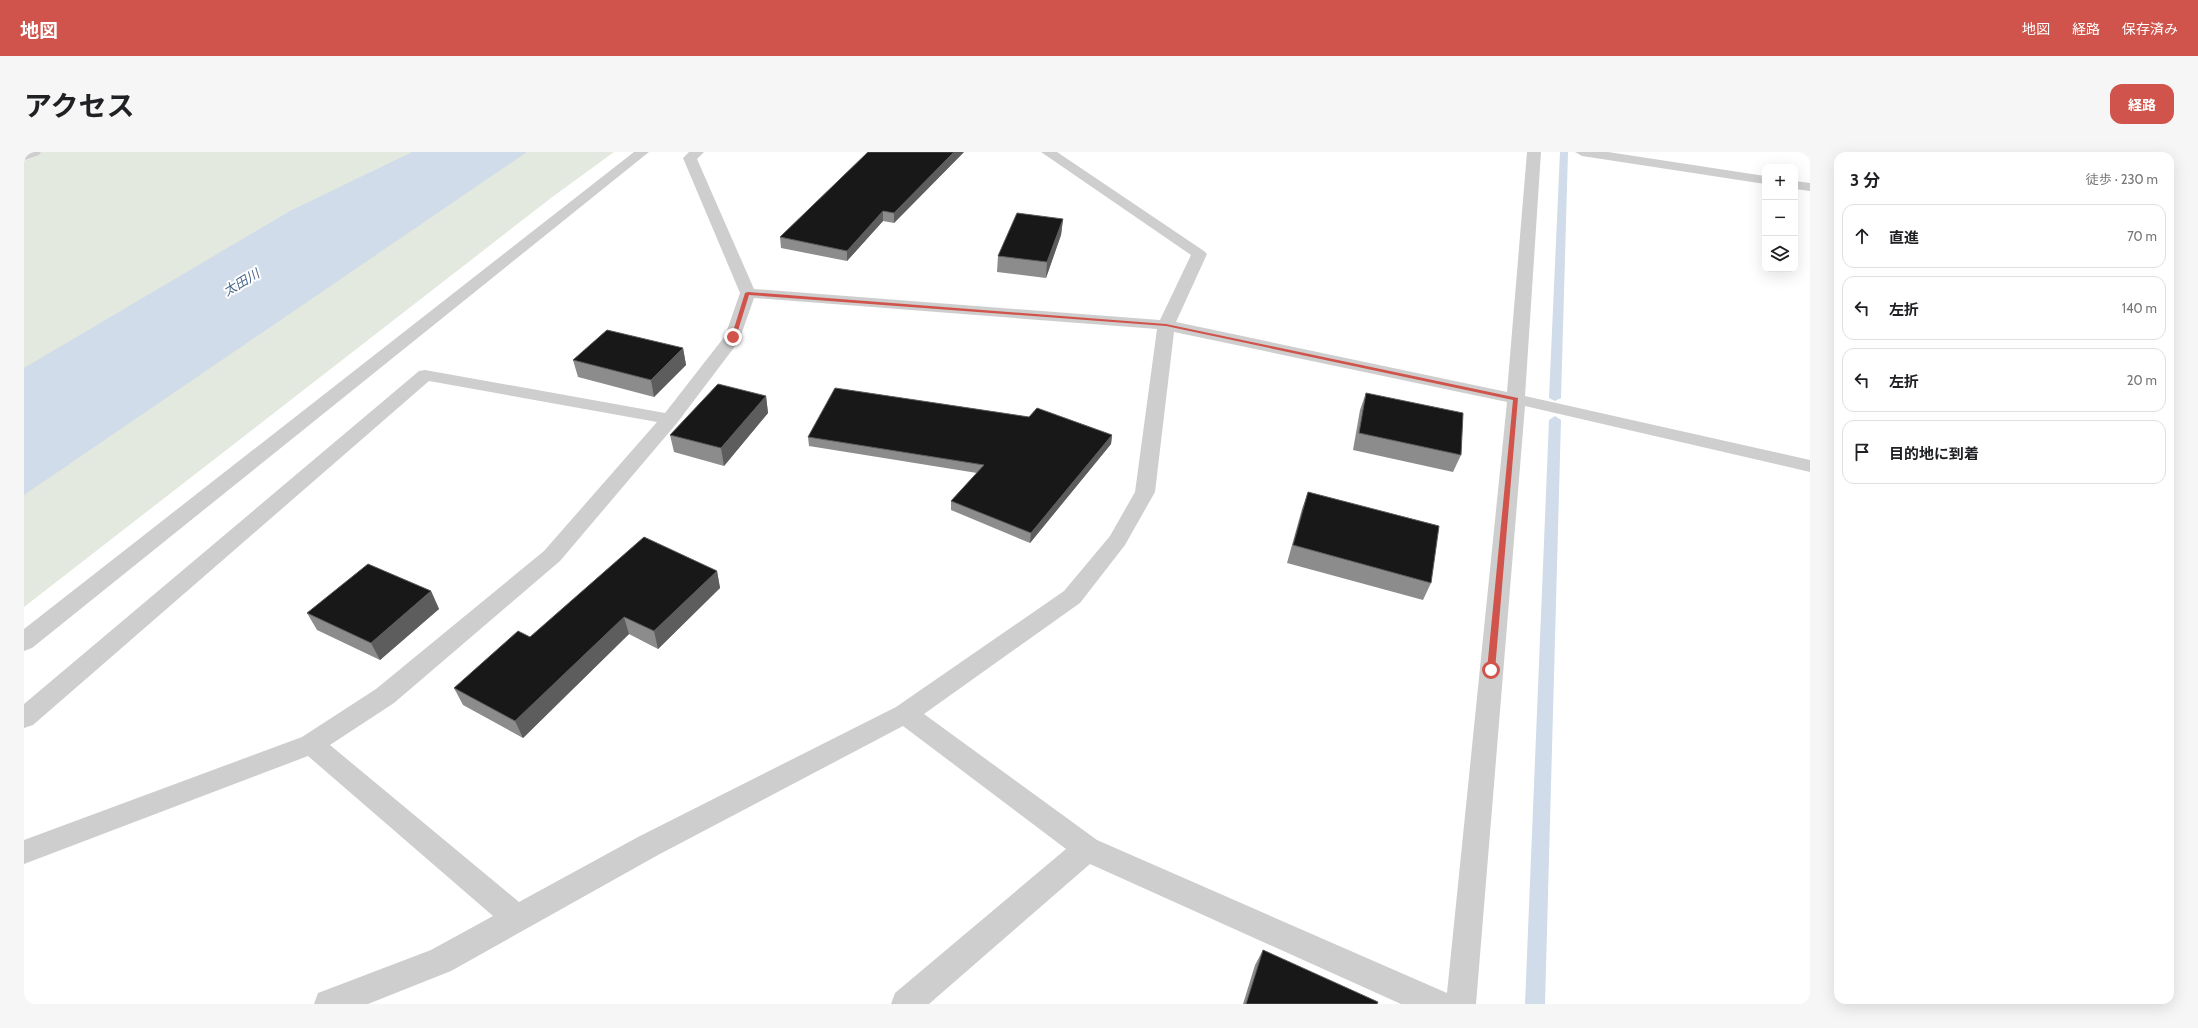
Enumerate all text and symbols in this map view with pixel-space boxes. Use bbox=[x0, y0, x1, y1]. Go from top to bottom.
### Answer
text: 地図 bbox=[20, 19, 58, 42]
text: 地図 bbox=[2022, 20, 2050, 38]
text: 経路 bbox=[2072, 20, 2100, 38]
text: 保存済み bbox=[2122, 20, 2178, 38]
button: 経路 bbox=[2110, 84, 2174, 124]
text: アクセス bbox=[24, 89, 135, 123]
map controls bbox=[1762, 164, 1798, 272]
button: + bbox=[1762, 164, 1798, 200]
text: 3 分 bbox=[1850, 170, 1880, 190]
text: 徒歩 · 230 m bbox=[2086, 171, 2158, 187]
button: − bbox=[1762, 200, 1798, 236]
icon: ahead bbox=[1851, 225, 1873, 247]
text: 70 m bbox=[2127, 228, 2157, 244]
text: 直進 bbox=[1889, 229, 1919, 247]
button: layers bbox=[1762, 236, 1798, 272]
water label: 太田川 bbox=[220, 264, 264, 299]
icon: left bbox=[1851, 297, 1873, 319]
text: 140 m bbox=[2122, 300, 2157, 316]
text: 左折 bbox=[1889, 301, 1919, 319]
route end bbox=[724, 328, 742, 346]
icon: left bbox=[1851, 369, 1873, 391]
text: 20 m bbox=[2127, 372, 2157, 388]
text: 左折 bbox=[1889, 373, 1919, 391]
icon: arrive bbox=[1851, 441, 1873, 463]
text: 目的地に到着 bbox=[1889, 445, 1979, 463]
route start bbox=[1482, 661, 1500, 679]

